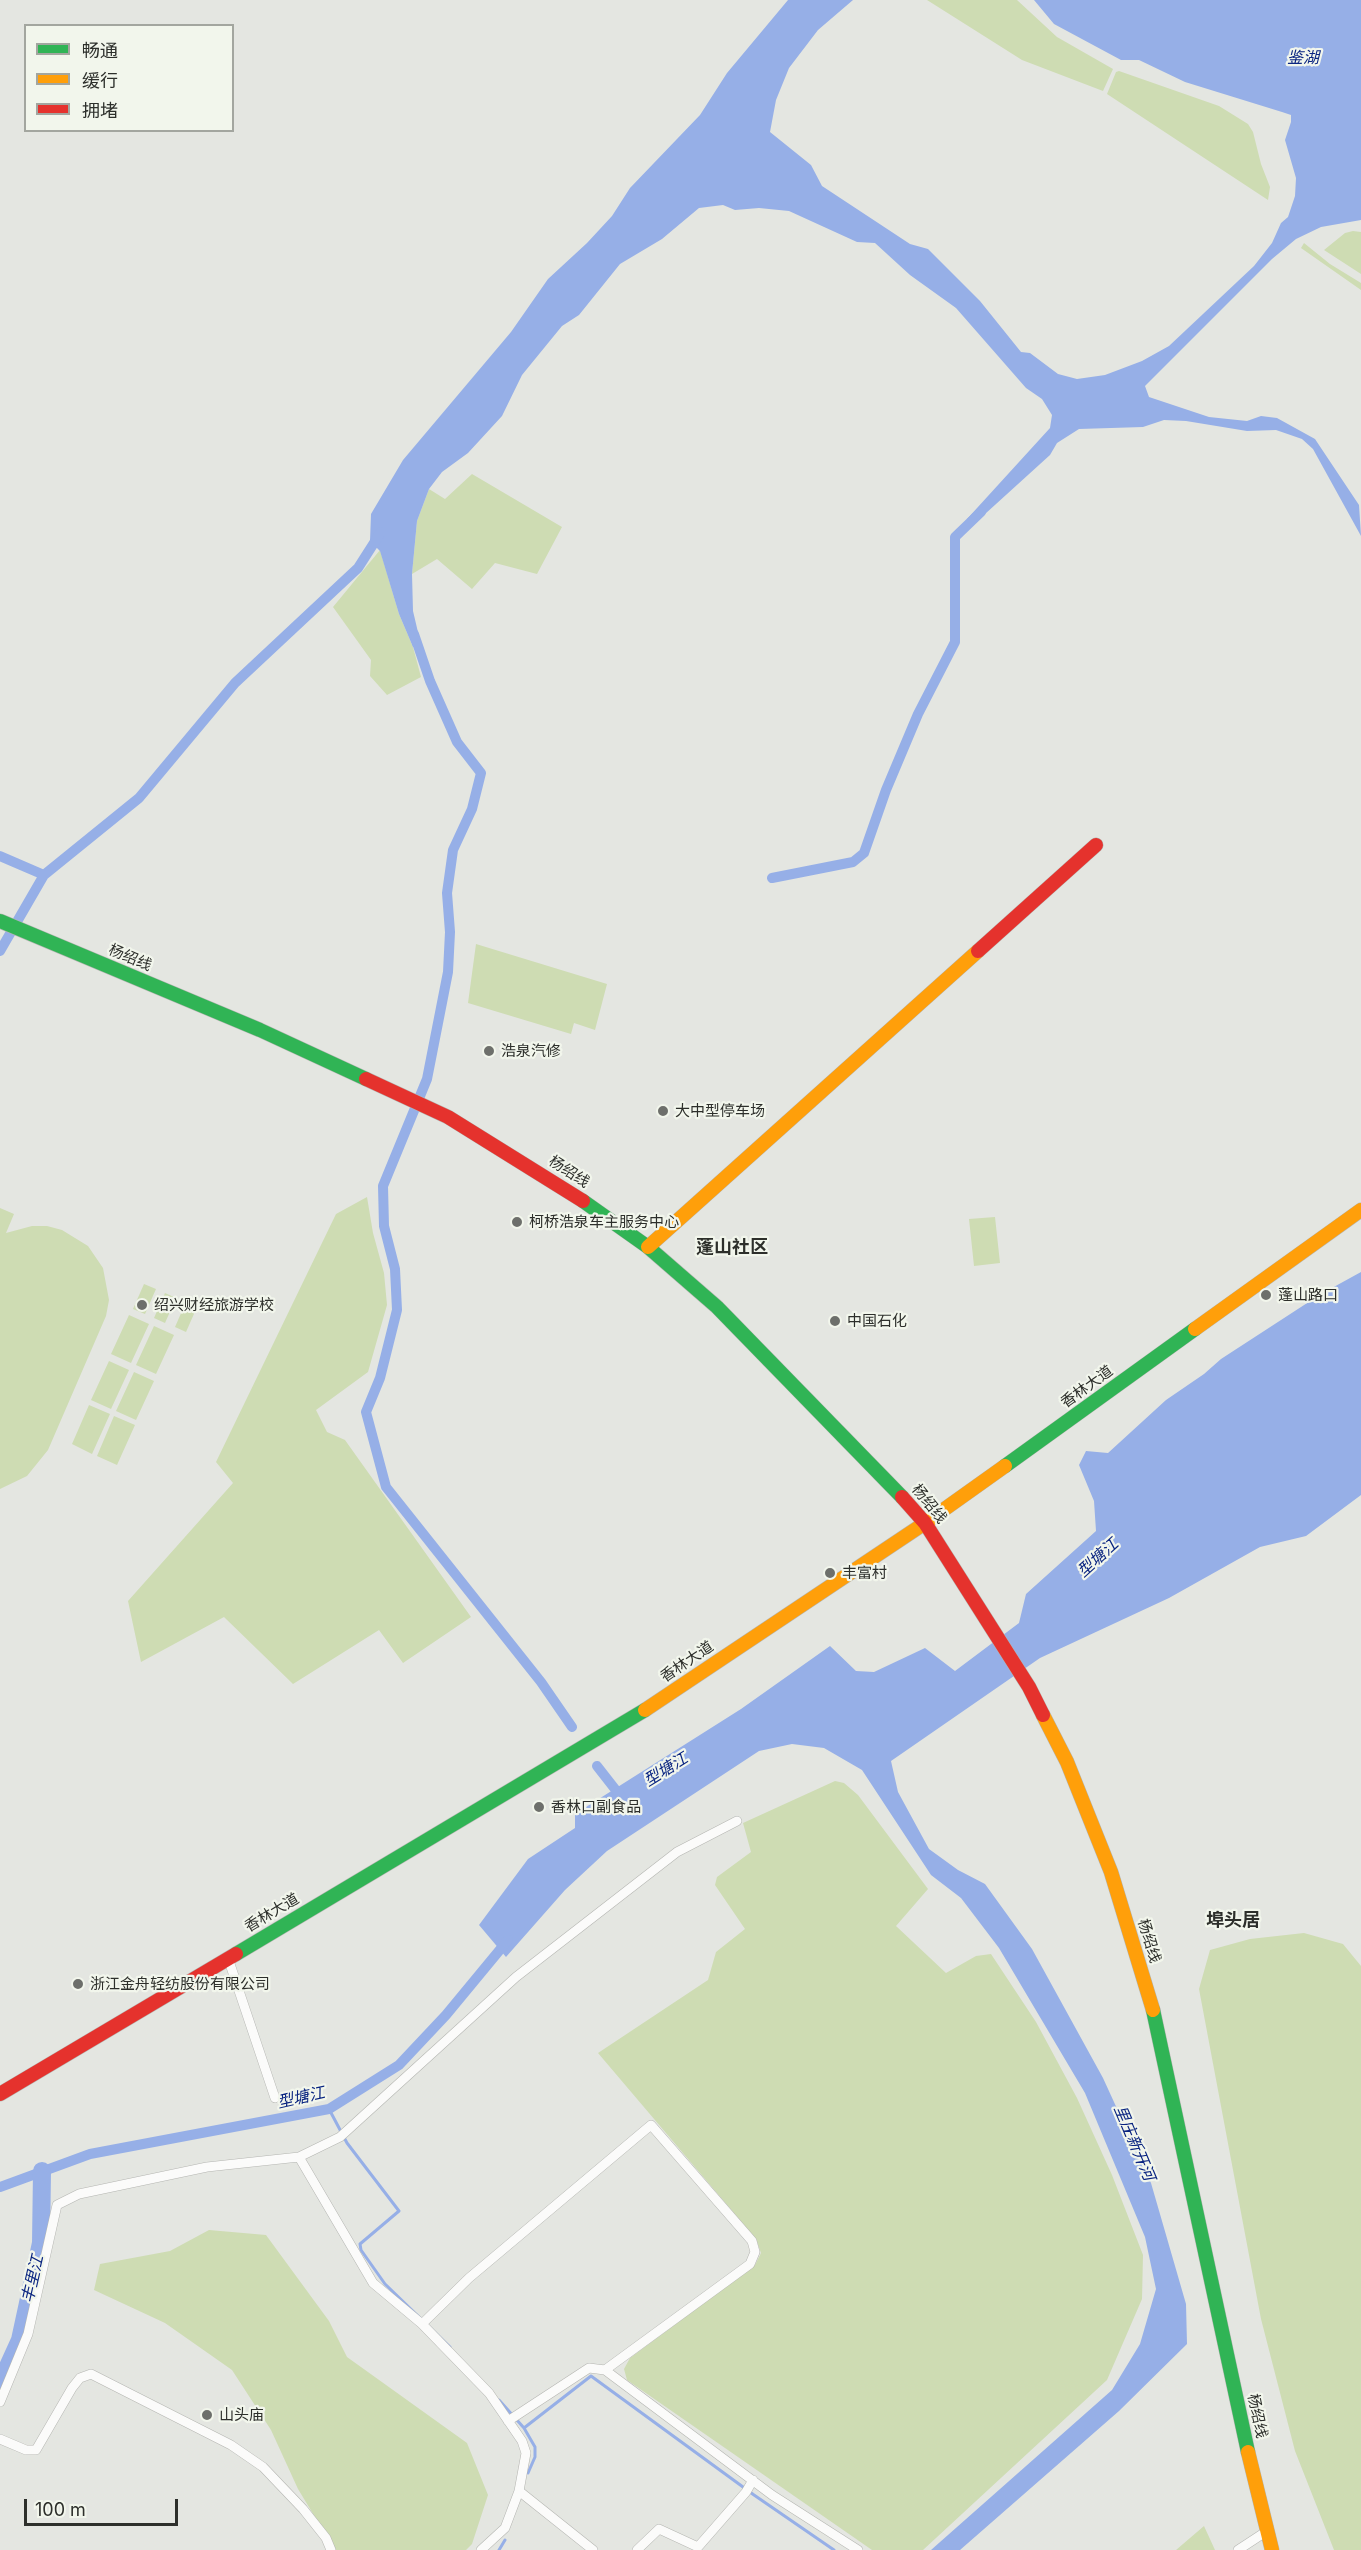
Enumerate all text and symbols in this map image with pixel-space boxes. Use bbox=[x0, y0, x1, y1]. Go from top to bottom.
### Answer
legend bbox=[24, 24, 234, 132]
text: 畅通 bbox=[82, 40, 118, 61]
water label: 鉴湖 bbox=[1287, 48, 1319, 68]
text: 缓行 bbox=[82, 70, 118, 91]
text: 拥堵 bbox=[82, 100, 118, 121]
street label: 杨绍线 bbox=[106, 941, 154, 975]
place label: 浩泉汽修 bbox=[501, 1042, 561, 1060]
marker: 浩泉汽修 bbox=[482, 1044, 496, 1058]
place label: 大中型停车场 bbox=[675, 1102, 765, 1120]
marker: 大中型停车场 bbox=[656, 1104, 670, 1118]
street label: 杨绍线 bbox=[545, 1152, 593, 1192]
place label: 柯桥浩泉车主服务中心 bbox=[529, 1213, 679, 1231]
marker: 柯桥浩泉车主服务中心 bbox=[510, 1215, 524, 1229]
district label: 蓬山社区 bbox=[696, 1237, 768, 1259]
place label: 蓬山路口 bbox=[1278, 1286, 1338, 1304]
marker: 蓬山路口 bbox=[1259, 1288, 1273, 1302]
place label: 绍兴财经旅游学校 bbox=[154, 1296, 274, 1314]
marker: 绍兴财经旅游学校 bbox=[135, 1298, 149, 1312]
place label: 中国石化 bbox=[847, 1312, 907, 1330]
marker: 中国石化 bbox=[828, 1314, 842, 1328]
street label: 香林大道 bbox=[1057, 1362, 1117, 1412]
street label: 杨绍线 bbox=[908, 1481, 950, 1527]
water label: 型塘江 bbox=[1074, 1535, 1122, 1581]
place label: 丰富村 bbox=[842, 1564, 887, 1582]
marker: 丰富村 bbox=[823, 1566, 837, 1580]
street label: 香林大道 bbox=[657, 1638, 717, 1686]
water label: 型塘江 bbox=[641, 1749, 691, 1791]
place label: 香林口副食品 bbox=[551, 1798, 641, 1816]
marker: 香林口副食品 bbox=[532, 1800, 546, 1814]
street label: 香林大道 bbox=[242, 1890, 302, 1936]
district label: 埠头居 bbox=[1206, 1910, 1260, 1932]
street label: 杨绍线 bbox=[1134, 1917, 1164, 1965]
place label: 浙江金舟轻纺股份有限公司 bbox=[90, 1975, 270, 1993]
marker: 浙江金舟轻纺股份有限公司 bbox=[71, 1977, 85, 1991]
water label: 型塘江 bbox=[275, 2083, 327, 2113]
water label: 里庄新开河 bbox=[1110, 2102, 1158, 2184]
water label: 丰里江 bbox=[18, 2253, 48, 2305]
street label: 杨绍线 bbox=[1244, 2392, 1270, 2440]
place label: 山头庙 bbox=[219, 2406, 264, 2424]
marker: 山头庙 bbox=[200, 2408, 214, 2422]
scale bar bbox=[27, 2487, 182, 2525]
text: 100 m bbox=[35, 2499, 86, 2520]

